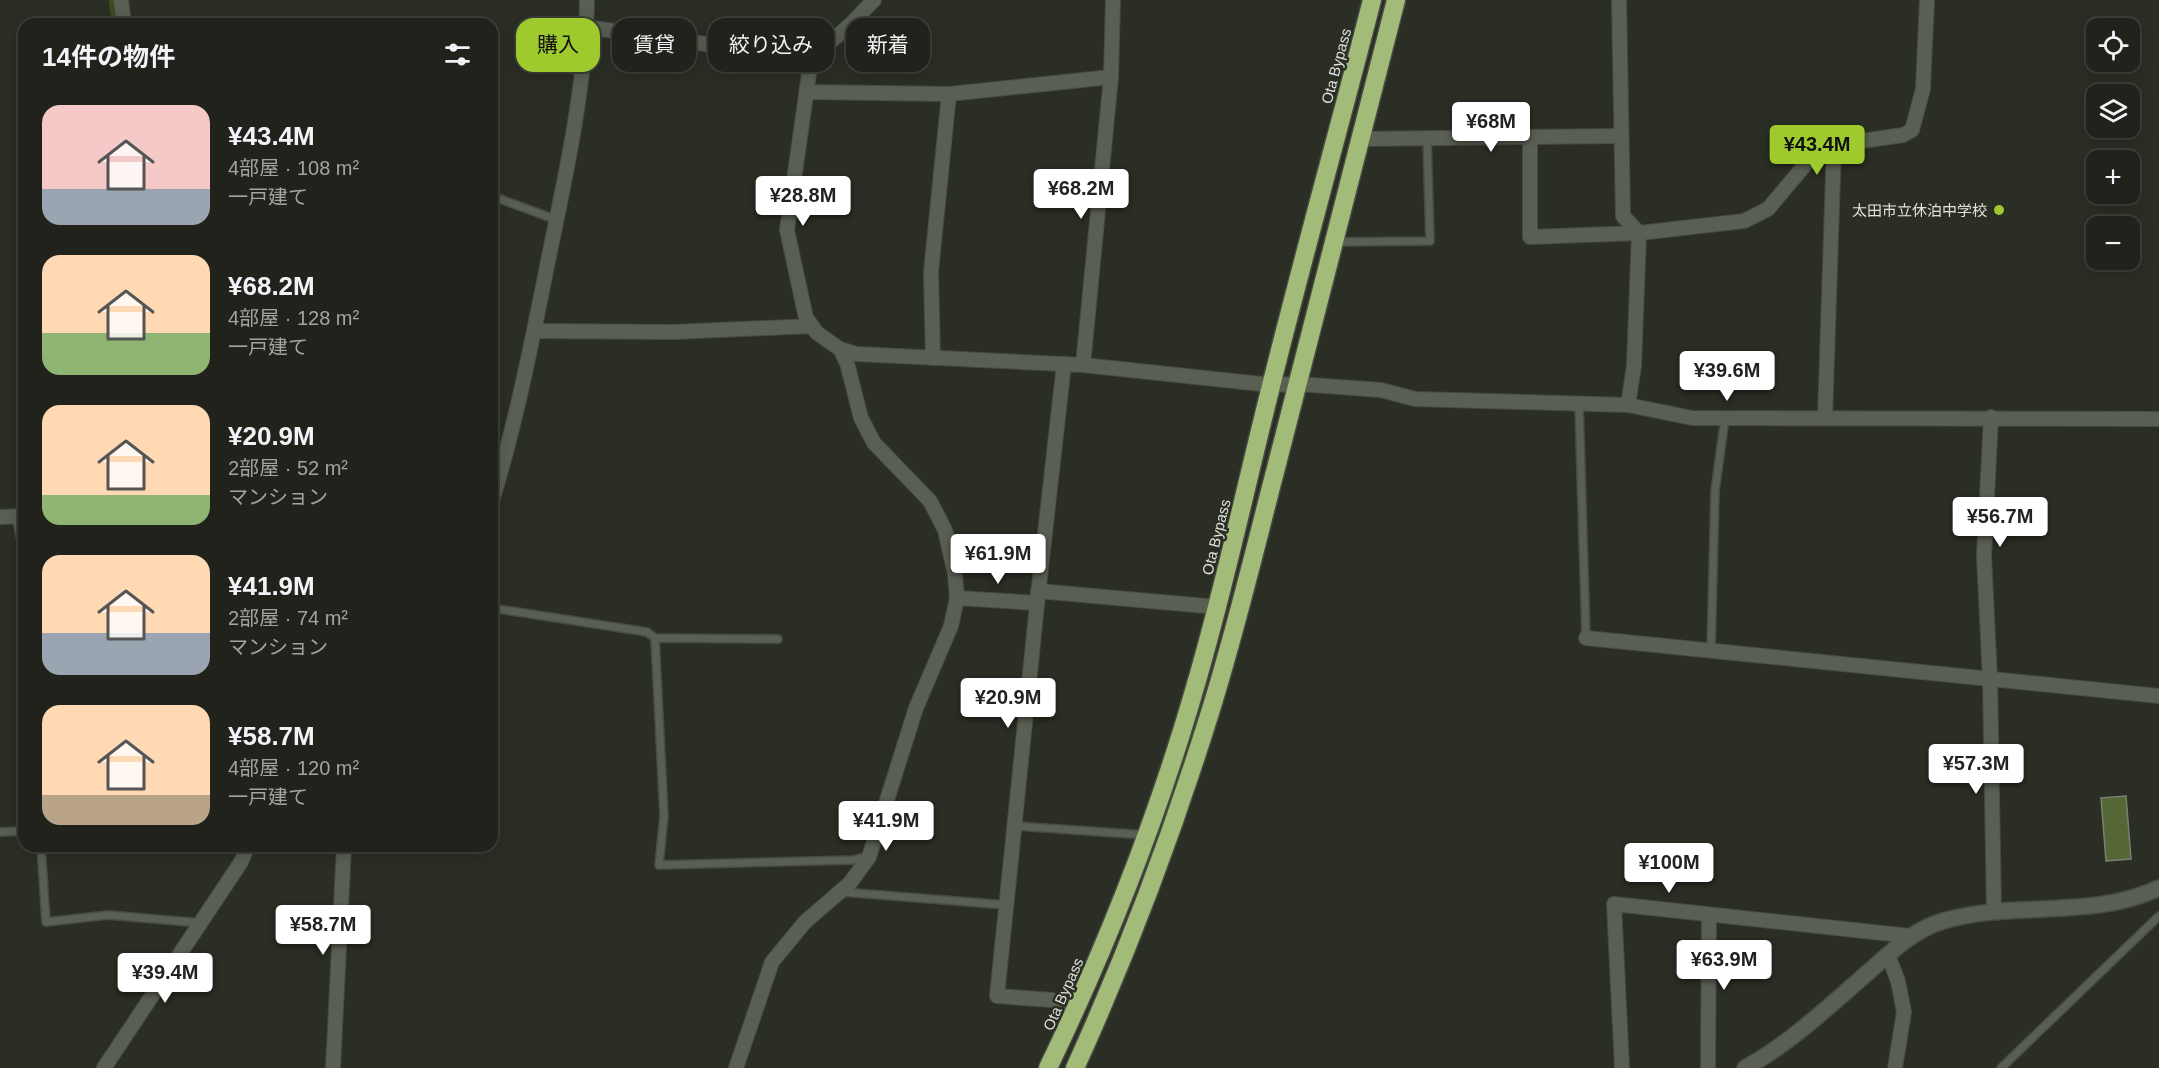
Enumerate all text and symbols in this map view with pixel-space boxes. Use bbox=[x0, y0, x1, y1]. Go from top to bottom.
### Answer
chip: 購入 bbox=[516, 18, 600, 72]
chip: 賃貸 bbox=[612, 18, 696, 72]
chip: 絞り込み bbox=[708, 18, 834, 72]
chip: 新着 bbox=[846, 18, 930, 72]
map controls bbox=[2086, 18, 2140, 270]
button: locate bbox=[2086, 18, 2140, 72]
street label: Ota Bypass bbox=[1318, 26, 1354, 106]
icon: filters bbox=[441, 38, 474, 71]
text: 14件の物件 bbox=[42, 42, 175, 72]
button: layers bbox=[2086, 84, 2140, 138]
pin: ¥68M bbox=[1455, 102, 1527, 153]
text: ¥68M bbox=[1466, 110, 1516, 132]
text: ¥43.4M bbox=[228, 121, 315, 151]
pin: ¥43.4M bbox=[1768, 125, 1866, 176]
icon: home bbox=[90, 129, 162, 201]
text: ¥43.4M bbox=[1784, 133, 1850, 155]
button: + bbox=[2086, 150, 2140, 204]
text: 4部屋 · 108 m² bbox=[228, 157, 359, 179]
pin: ¥68.2M bbox=[1032, 169, 1130, 220]
pin: ¥28.8M bbox=[754, 176, 852, 227]
text: ¥68.2M bbox=[1048, 177, 1114, 199]
text: ¥28.8M bbox=[770, 184, 836, 206]
text: 一戸建て bbox=[228, 186, 308, 208]
place label: 太田市立休泊中学校 bbox=[1852, 202, 1987, 219]
marker: 太田市立休泊中学校 bbox=[1992, 203, 2006, 217]
button: − bbox=[2086, 216, 2140, 270]
text: ¥68.2M bbox=[228, 271, 315, 301]
icon: home bbox=[90, 279, 162, 351]
text: 4部屋 · 128 m² bbox=[228, 307, 359, 329]
text: 一戸建て bbox=[228, 336, 308, 358]
pin: ¥39.6M bbox=[1678, 351, 1776, 402]
text: ¥39.6M bbox=[1694, 359, 1760, 381]
text: ¥20.9M bbox=[228, 421, 315, 451]
icon: home bbox=[90, 429, 162, 501]
text: 2部屋 · 52 m² bbox=[228, 457, 348, 479]
text: マンション bbox=[228, 486, 328, 508]
street label: Ota Bypass bbox=[1198, 497, 1234, 577]
pin: ¥56.7M bbox=[1951, 497, 2049, 548]
text: ¥56.7M bbox=[1967, 505, 2033, 527]
pin: ¥61.9M bbox=[949, 534, 1047, 585]
text: ¥61.9M bbox=[965, 542, 1031, 564]
text: ¥41.9M bbox=[228, 571, 315, 601]
icon: home bbox=[90, 579, 162, 651]
text: 2部屋 · 74 m² bbox=[228, 607, 348, 629]
text: マンション bbox=[228, 636, 328, 658]
pin: ¥20.9M bbox=[959, 678, 1057, 729]
text: ¥20.9M bbox=[975, 686, 1041, 708]
text: ¥58.7M bbox=[228, 721, 315, 751]
icon: home bbox=[90, 729, 162, 801]
pin: ¥57.3M bbox=[1927, 744, 2025, 795]
text: ¥57.3M bbox=[1943, 752, 2009, 774]
text: 4部屋 · 120 m² bbox=[228, 757, 359, 779]
text: 一戸建て bbox=[228, 786, 308, 808]
pin: ¥41.9M bbox=[837, 801, 935, 852]
text: ¥41.9M bbox=[853, 809, 919, 831]
pin: ¥100M bbox=[1627, 843, 1711, 894]
text: ¥100M bbox=[1638, 851, 1700, 873]
pin: ¥58.7M bbox=[274, 905, 372, 956]
text: ¥58.7M bbox=[290, 913, 356, 935]
pin: ¥63.9M bbox=[1675, 940, 1773, 991]
text: ¥63.9M bbox=[1691, 948, 1757, 970]
pin: ¥39.4M bbox=[116, 953, 214, 1004]
street label: Ota Bypass bbox=[1039, 955, 1087, 1033]
text: ¥39.4M bbox=[132, 961, 198, 983]

